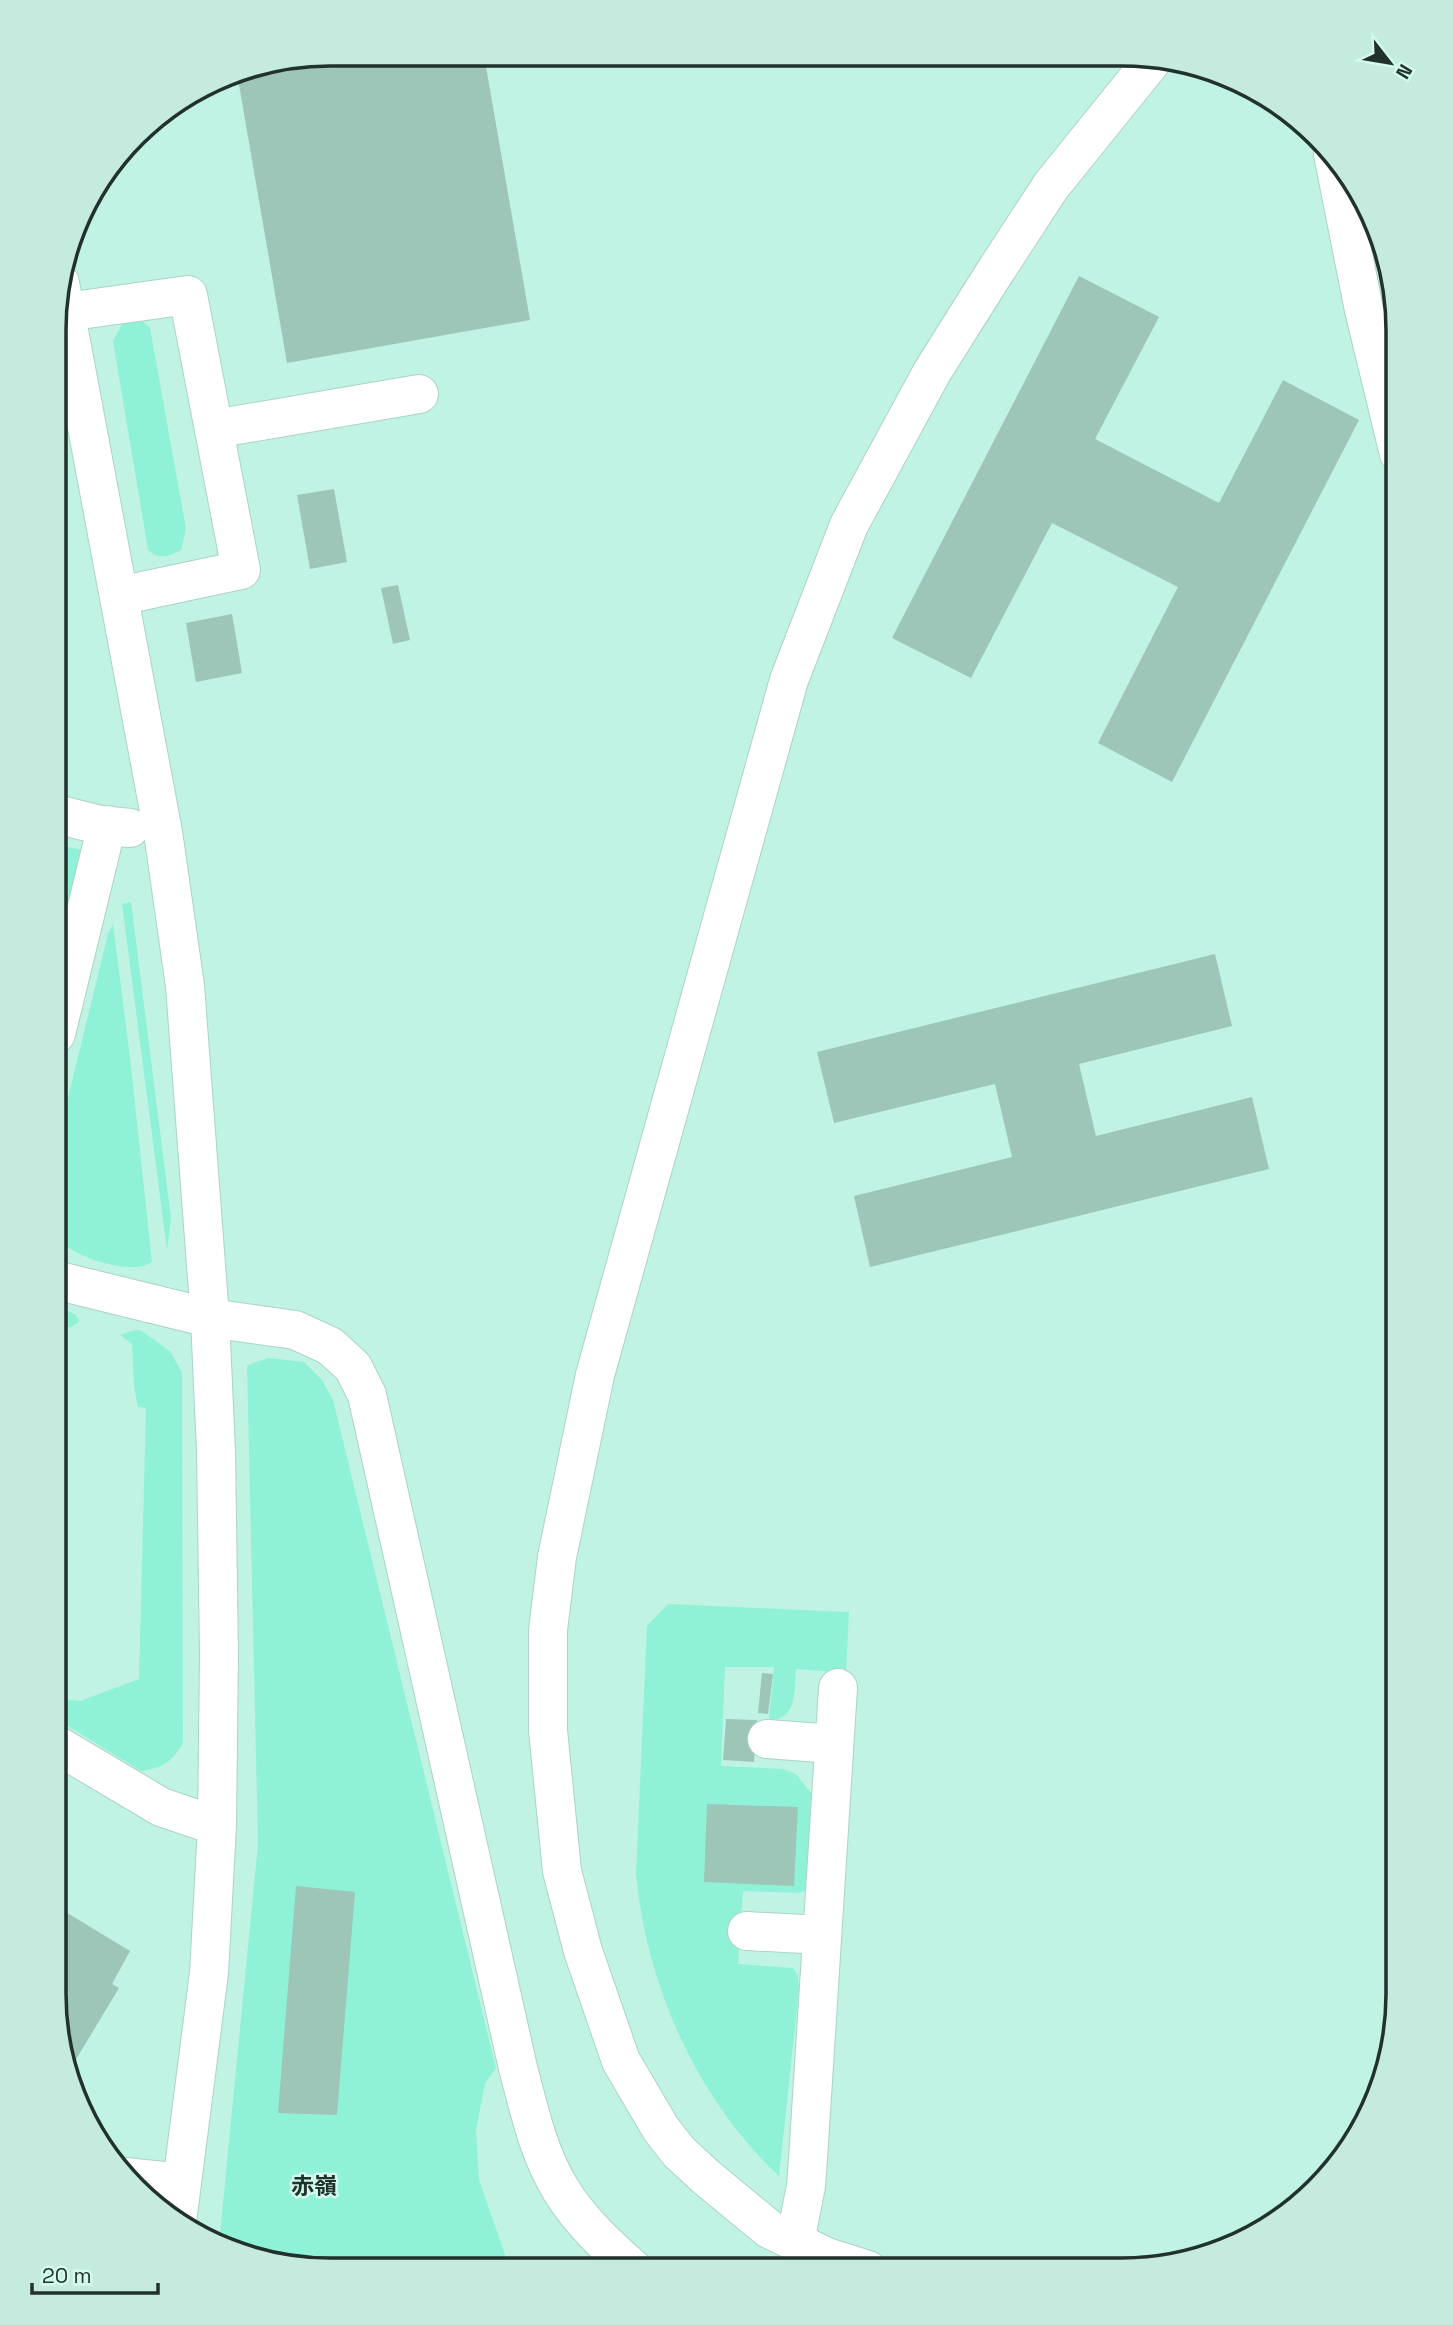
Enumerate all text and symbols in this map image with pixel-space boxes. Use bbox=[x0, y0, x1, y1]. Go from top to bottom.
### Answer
north arrow bbox=[1355, 28, 1425, 98]
text: N bbox=[1390, 60, 1418, 83]
district label: 赤嶺 bbox=[291, 2171, 337, 2201]
scale bar bbox=[32, 2252, 158, 2296]
text: 20 m bbox=[42, 2262, 92, 2289]

